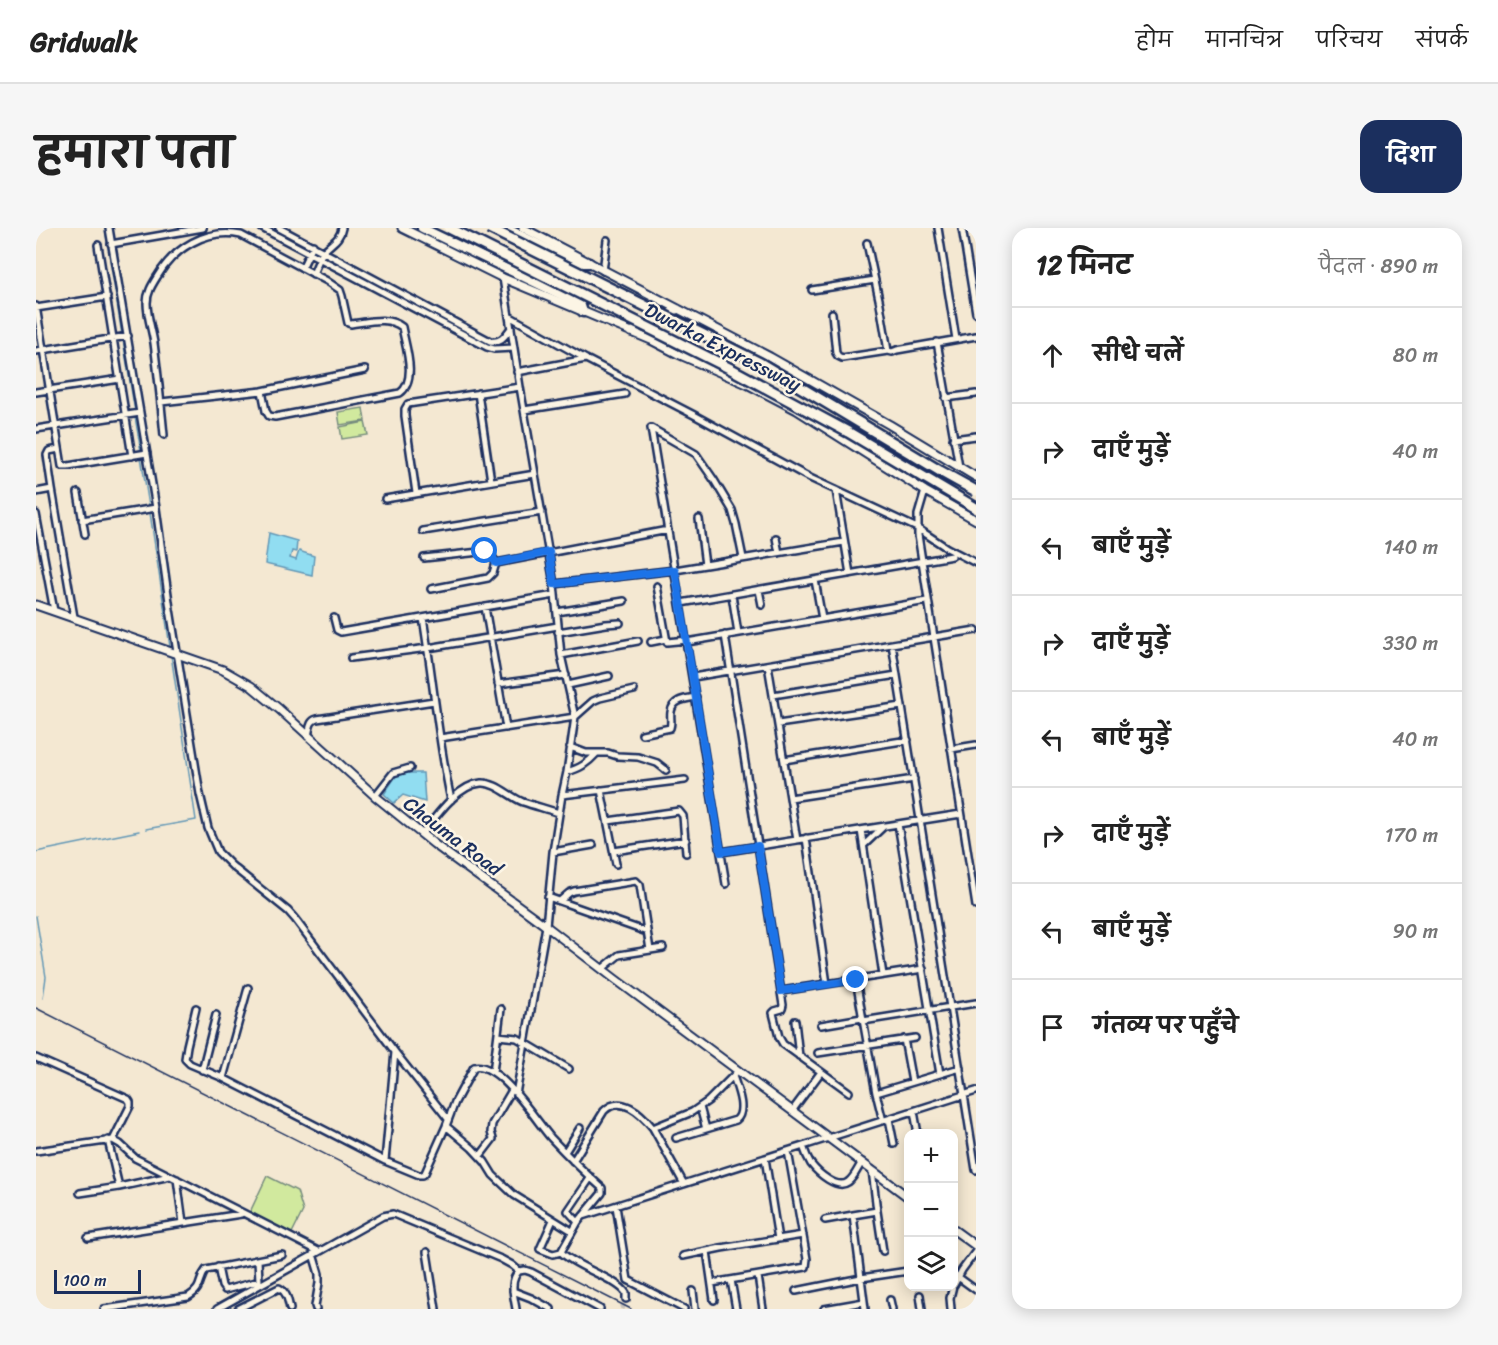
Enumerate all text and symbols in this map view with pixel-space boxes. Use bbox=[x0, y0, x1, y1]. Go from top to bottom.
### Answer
text: Gridwalk bbox=[30, 17, 138, 66]
text: होम bbox=[1136, 21, 1173, 59]
text: मानचित्र bbox=[1206, 21, 1283, 59]
text: परिचय bbox=[1316, 21, 1382, 59]
text: संपर्क bbox=[1415, 21, 1468, 59]
text: हमारा पता bbox=[36, 116, 234, 190]
button: दिशा bbox=[1360, 120, 1462, 193]
text: 12 मिनट bbox=[1036, 242, 1132, 288]
text: पैदल · 890 m bbox=[1318, 249, 1438, 284]
street label: Dwarka Expressway bbox=[638, 293, 808, 402]
text: सीधे चलें bbox=[1093, 334, 1183, 373]
text: 80 m bbox=[1393, 338, 1438, 373]
icon: ahead bbox=[1036, 339, 1069, 372]
text: दाएँ मुड़ें bbox=[1093, 430, 1170, 469]
text: 40 m bbox=[1392, 434, 1438, 469]
icon: right bbox=[1036, 435, 1069, 468]
text: बाएँ मुड़ें bbox=[1093, 526, 1170, 565]
text: 140 m bbox=[1384, 530, 1438, 565]
icon: left bbox=[1036, 531, 1069, 564]
route start bbox=[471, 537, 497, 563]
text: दाएँ मुड़ें bbox=[1093, 622, 1170, 661]
text: 330 m bbox=[1383, 626, 1438, 661]
icon: right bbox=[1036, 627, 1069, 660]
text: बाएँ मुड़ें bbox=[1093, 718, 1170, 757]
text: 40 m bbox=[1392, 722, 1438, 757]
icon: left bbox=[1036, 723, 1069, 756]
street label: Chauma Road bbox=[395, 787, 511, 887]
text: दाएँ मुड़ें bbox=[1093, 814, 1170, 853]
text: 170 m bbox=[1385, 818, 1438, 853]
icon: right bbox=[1036, 819, 1069, 852]
text: बाएँ मुड़ें bbox=[1093, 910, 1170, 949]
text: 90 m bbox=[1393, 914, 1438, 949]
icon: left bbox=[1036, 915, 1069, 948]
route end bbox=[842, 966, 868, 992]
text: गंतव्य पर पहुँचे bbox=[1093, 1006, 1238, 1045]
icon: arrive bbox=[1036, 1011, 1069, 1044]
map controls bbox=[904, 1129, 958, 1291]
button: + bbox=[904, 1129, 958, 1183]
button: − bbox=[904, 1183, 958, 1237]
button: layers bbox=[904, 1237, 958, 1291]
text: 100 m bbox=[63, 1266, 107, 1295]
scale bar bbox=[54, 1267, 141, 1294]

